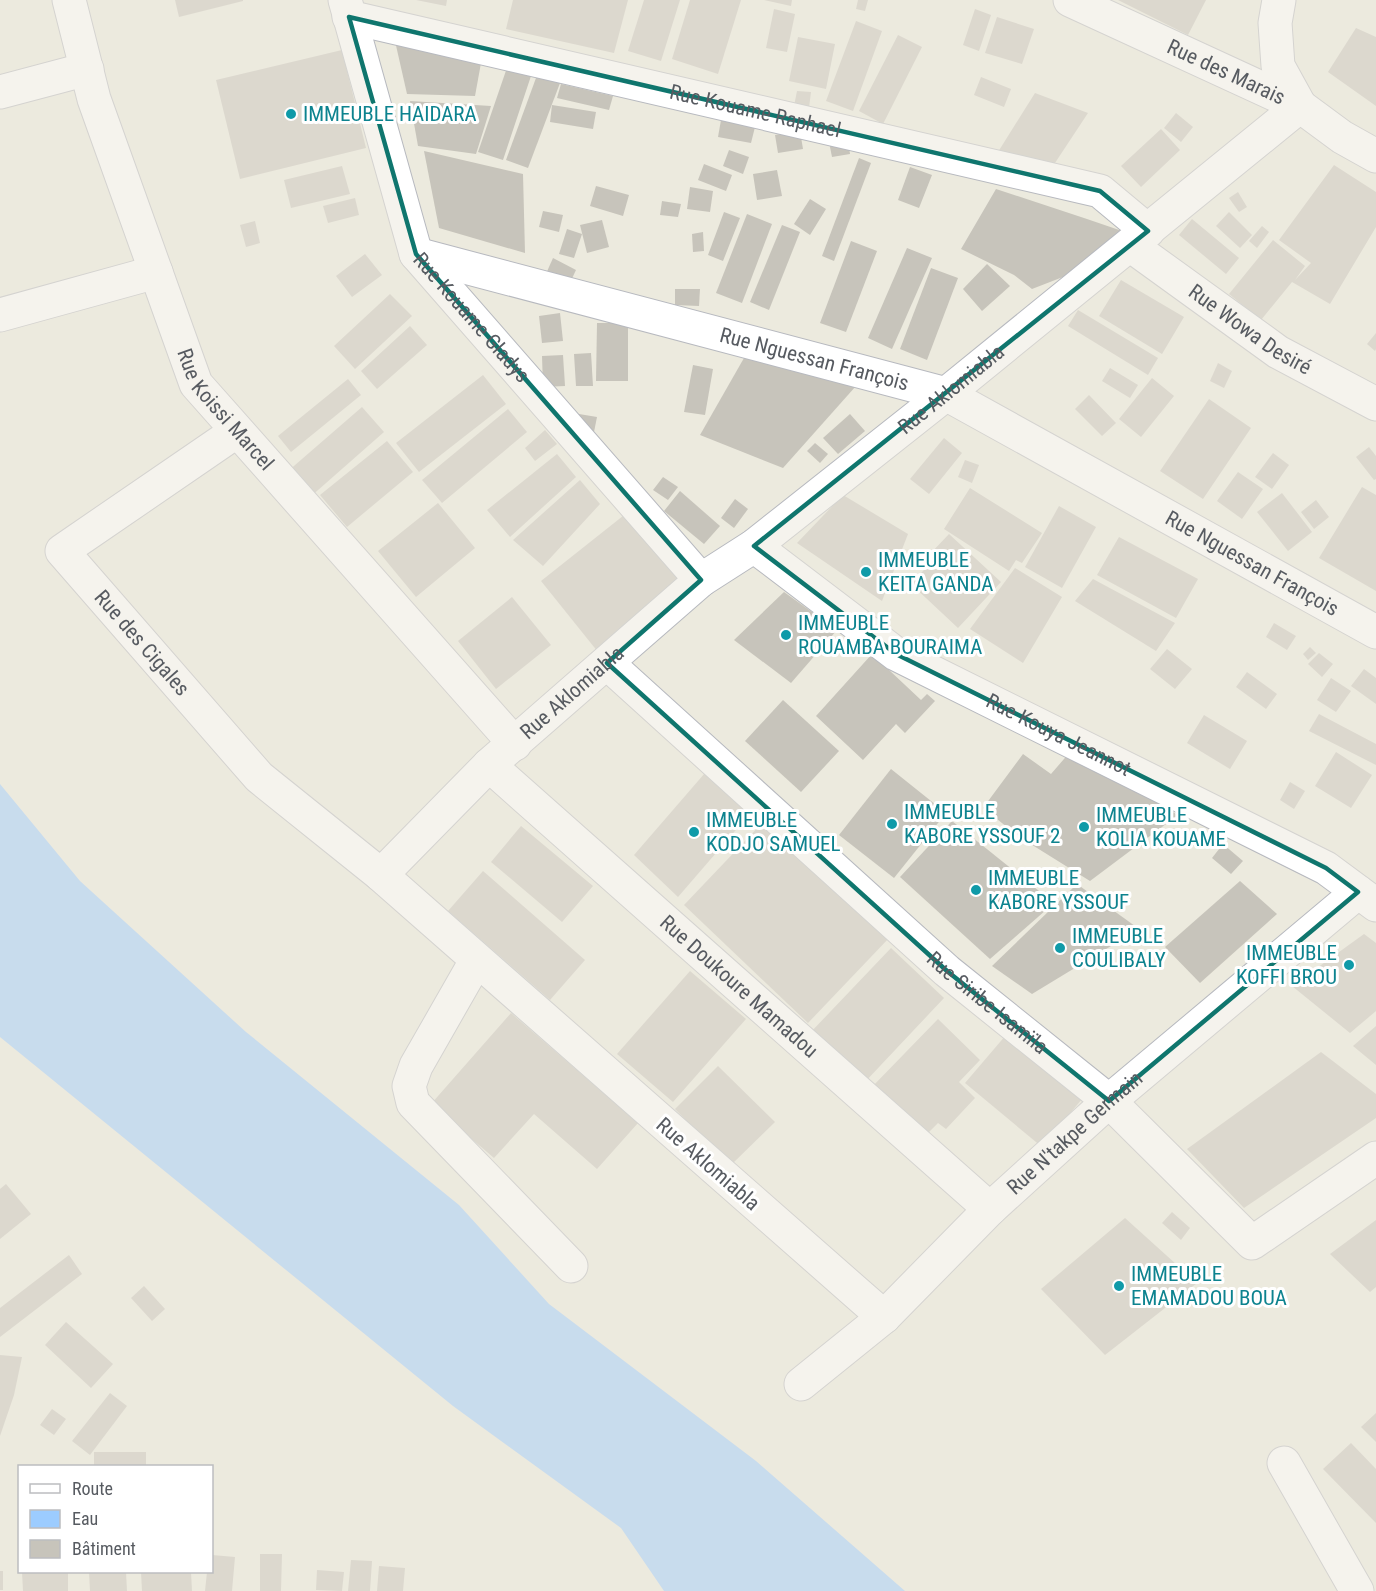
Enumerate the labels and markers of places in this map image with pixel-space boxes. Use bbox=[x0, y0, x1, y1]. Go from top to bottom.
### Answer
place label: IMMEUBLE HAIDARA bbox=[303, 102, 477, 126]
marker: IMMEUBLE HAIDARA bbox=[284, 107, 298, 121]
place label: IMMEUBLE KEITA GANDA bbox=[878, 548, 993, 596]
marker: IMMEUBLE KEITA GANDA bbox=[859, 565, 873, 579]
place label: IMMEUBLE ROUAMBA BOURAIMA bbox=[798, 611, 982, 659]
marker: IMMEUBLE ROUAMBA BOURAIMA bbox=[779, 628, 793, 642]
place label: IMMEUBLE KABORE YSSOUF 2 bbox=[904, 800, 1060, 848]
place label: IMMEUBLE KOLIA KOUAME bbox=[1096, 803, 1226, 851]
place label: IMMEUBLE KODJO SAMUEL bbox=[706, 808, 840, 856]
marker: IMMEUBLE KABORE YSSOUF 2 bbox=[885, 817, 899, 831]
marker: IMMEUBLE KOLIA KOUAME bbox=[1077, 820, 1091, 834]
marker: IMMEUBLE KODJO SAMUEL bbox=[687, 825, 701, 839]
place label: IMMEUBLE KABORE YSSOUF bbox=[988, 866, 1129, 914]
marker: IMMEUBLE KABORE YSSOUF bbox=[969, 883, 983, 897]
place label: IMMEUBLE COULIBALY bbox=[1072, 924, 1166, 972]
marker: IMMEUBLE COULIBALY bbox=[1053, 941, 1067, 955]
place label: IMMEUBLE KOFFI BROU bbox=[1236, 941, 1337, 989]
marker: IMMEUBLE KOFFI BROU bbox=[1342, 958, 1356, 972]
place label: IMMEUBLE EMAMADOU BOUA bbox=[1131, 1262, 1287, 1310]
marker: IMMEUBLE EMAMADOU BOUA bbox=[1112, 1279, 1126, 1293]

